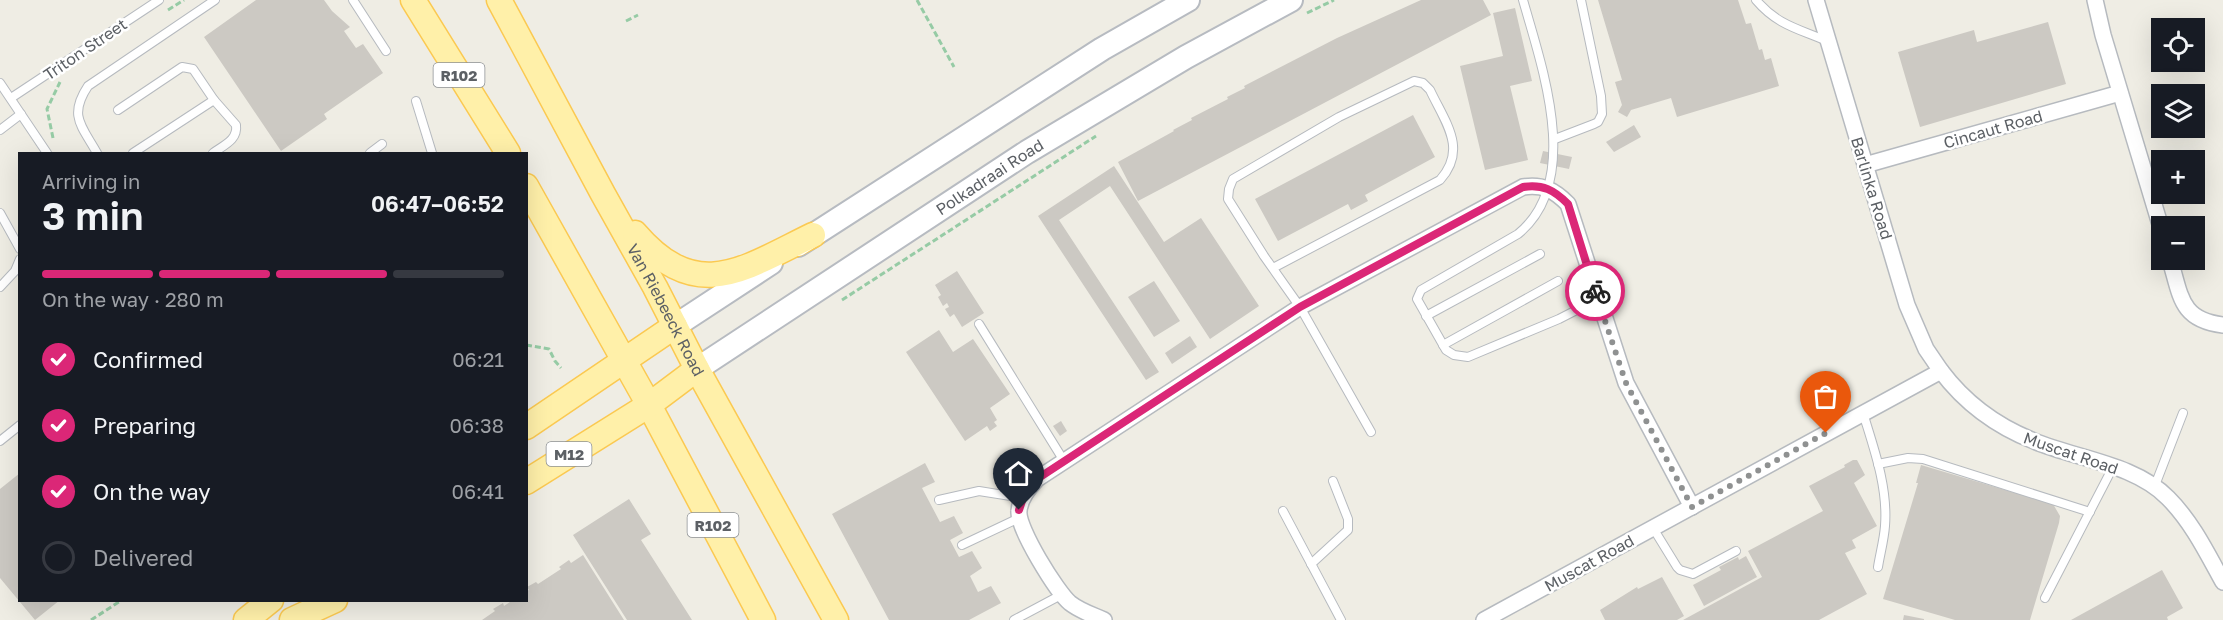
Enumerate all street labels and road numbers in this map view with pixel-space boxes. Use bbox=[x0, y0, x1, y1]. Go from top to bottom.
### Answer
street label: Triton Street bbox=[40, 14, 130, 84]
road number: R102 bbox=[434, 63, 484, 87]
street label: Cincaut Road bbox=[1941, 105, 2045, 153]
street label: Barlinka Road bbox=[1847, 134, 1897, 242]
street label: Polkadraai Road bbox=[932, 135, 1047, 219]
street label: Van Riebeeck Road bbox=[623, 240, 709, 380]
street label: Muscat Road bbox=[2021, 427, 2121, 479]
road number: M12 bbox=[546, 442, 592, 466]
road number: R102 bbox=[688, 513, 738, 537]
street label: Muscat Road bbox=[1541, 530, 1637, 596]

